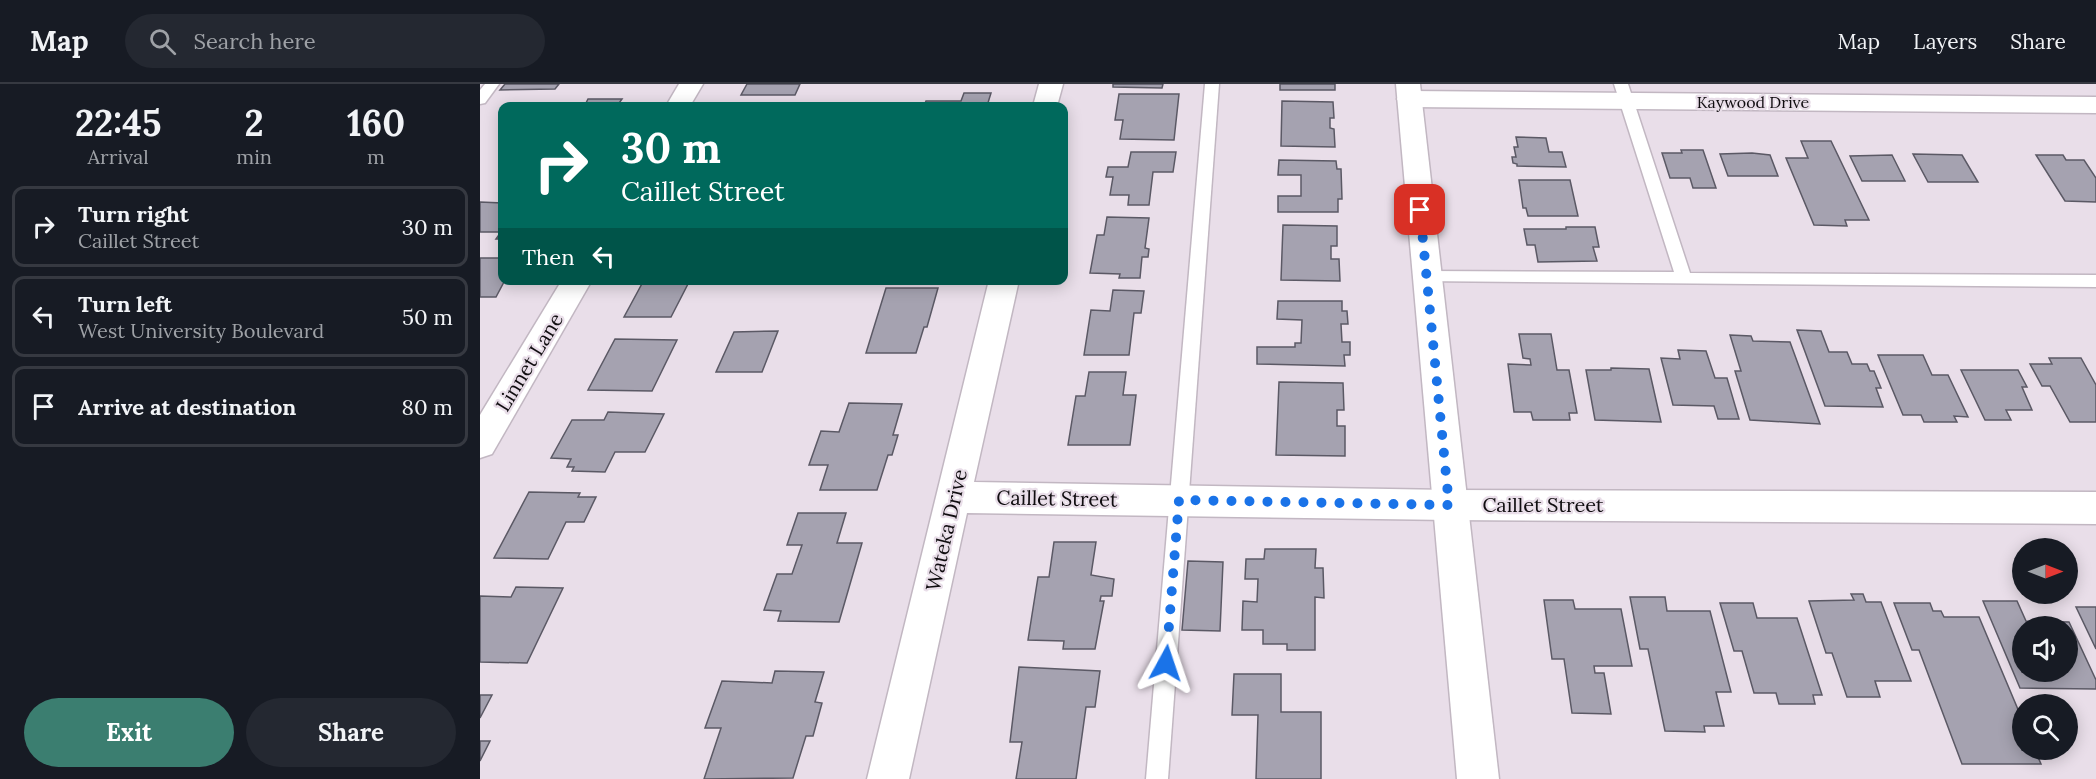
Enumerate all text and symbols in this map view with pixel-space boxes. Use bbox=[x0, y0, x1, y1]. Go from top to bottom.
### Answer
search box bbox=[125, 14, 545, 68]
text: Map bbox=[30, 23, 89, 59]
icon: search bbox=[146, 25, 179, 58]
text: Search here bbox=[194, 27, 316, 55]
text: Map bbox=[1837, 28, 1880, 55]
text: Layers bbox=[1913, 28, 1977, 55]
text: Share bbox=[2010, 28, 2066, 55]
street label: Kaywood Drive bbox=[1697, 92, 1810, 112]
text: 22:45 bbox=[75, 100, 161, 146]
text: 2 bbox=[245, 100, 264, 146]
text: 160 bbox=[347, 100, 405, 146]
text: 30 m bbox=[621, 121, 721, 175]
icon: right bbox=[522, 126, 600, 204]
text: Arrival bbox=[88, 144, 149, 169]
text: min bbox=[236, 144, 272, 169]
text: m bbox=[367, 144, 385, 169]
text: Caillet Street bbox=[621, 174, 785, 208]
pin bbox=[1394, 184, 1445, 235]
icon: arrive bbox=[1403, 193, 1436, 226]
text: Turn right bbox=[78, 200, 189, 228]
icon: right bbox=[27, 210, 60, 243]
text: 30 m bbox=[402, 213, 453, 241]
text: Caillet Street bbox=[78, 228, 199, 253]
icon: left bbox=[587, 240, 620, 273]
text: Then bbox=[522, 243, 575, 271]
text: Turn left bbox=[78, 290, 172, 318]
icon: left bbox=[27, 300, 60, 333]
text: 50 m bbox=[402, 303, 453, 331]
street label: Linnet Lane bbox=[490, 308, 568, 416]
text: West University Boulevard bbox=[78, 318, 324, 343]
icon: arrive bbox=[27, 390, 60, 423]
text: Arrive at destination bbox=[78, 393, 296, 421]
text: 80 m bbox=[402, 393, 453, 421]
street label: Wateka Drive bbox=[920, 467, 972, 593]
street label: Caillet Street bbox=[996, 484, 1118, 512]
street label: Caillet Street bbox=[1482, 492, 1604, 517]
north arrow bbox=[2012, 538, 2078, 604]
map controls bbox=[2012, 538, 2078, 760]
button: sound bbox=[2012, 616, 2078, 682]
position arrow bbox=[1134, 631, 1198, 695]
button: search bbox=[2012, 694, 2078, 760]
button: Exit bbox=[24, 698, 234, 767]
button: Share bbox=[246, 698, 456, 767]

